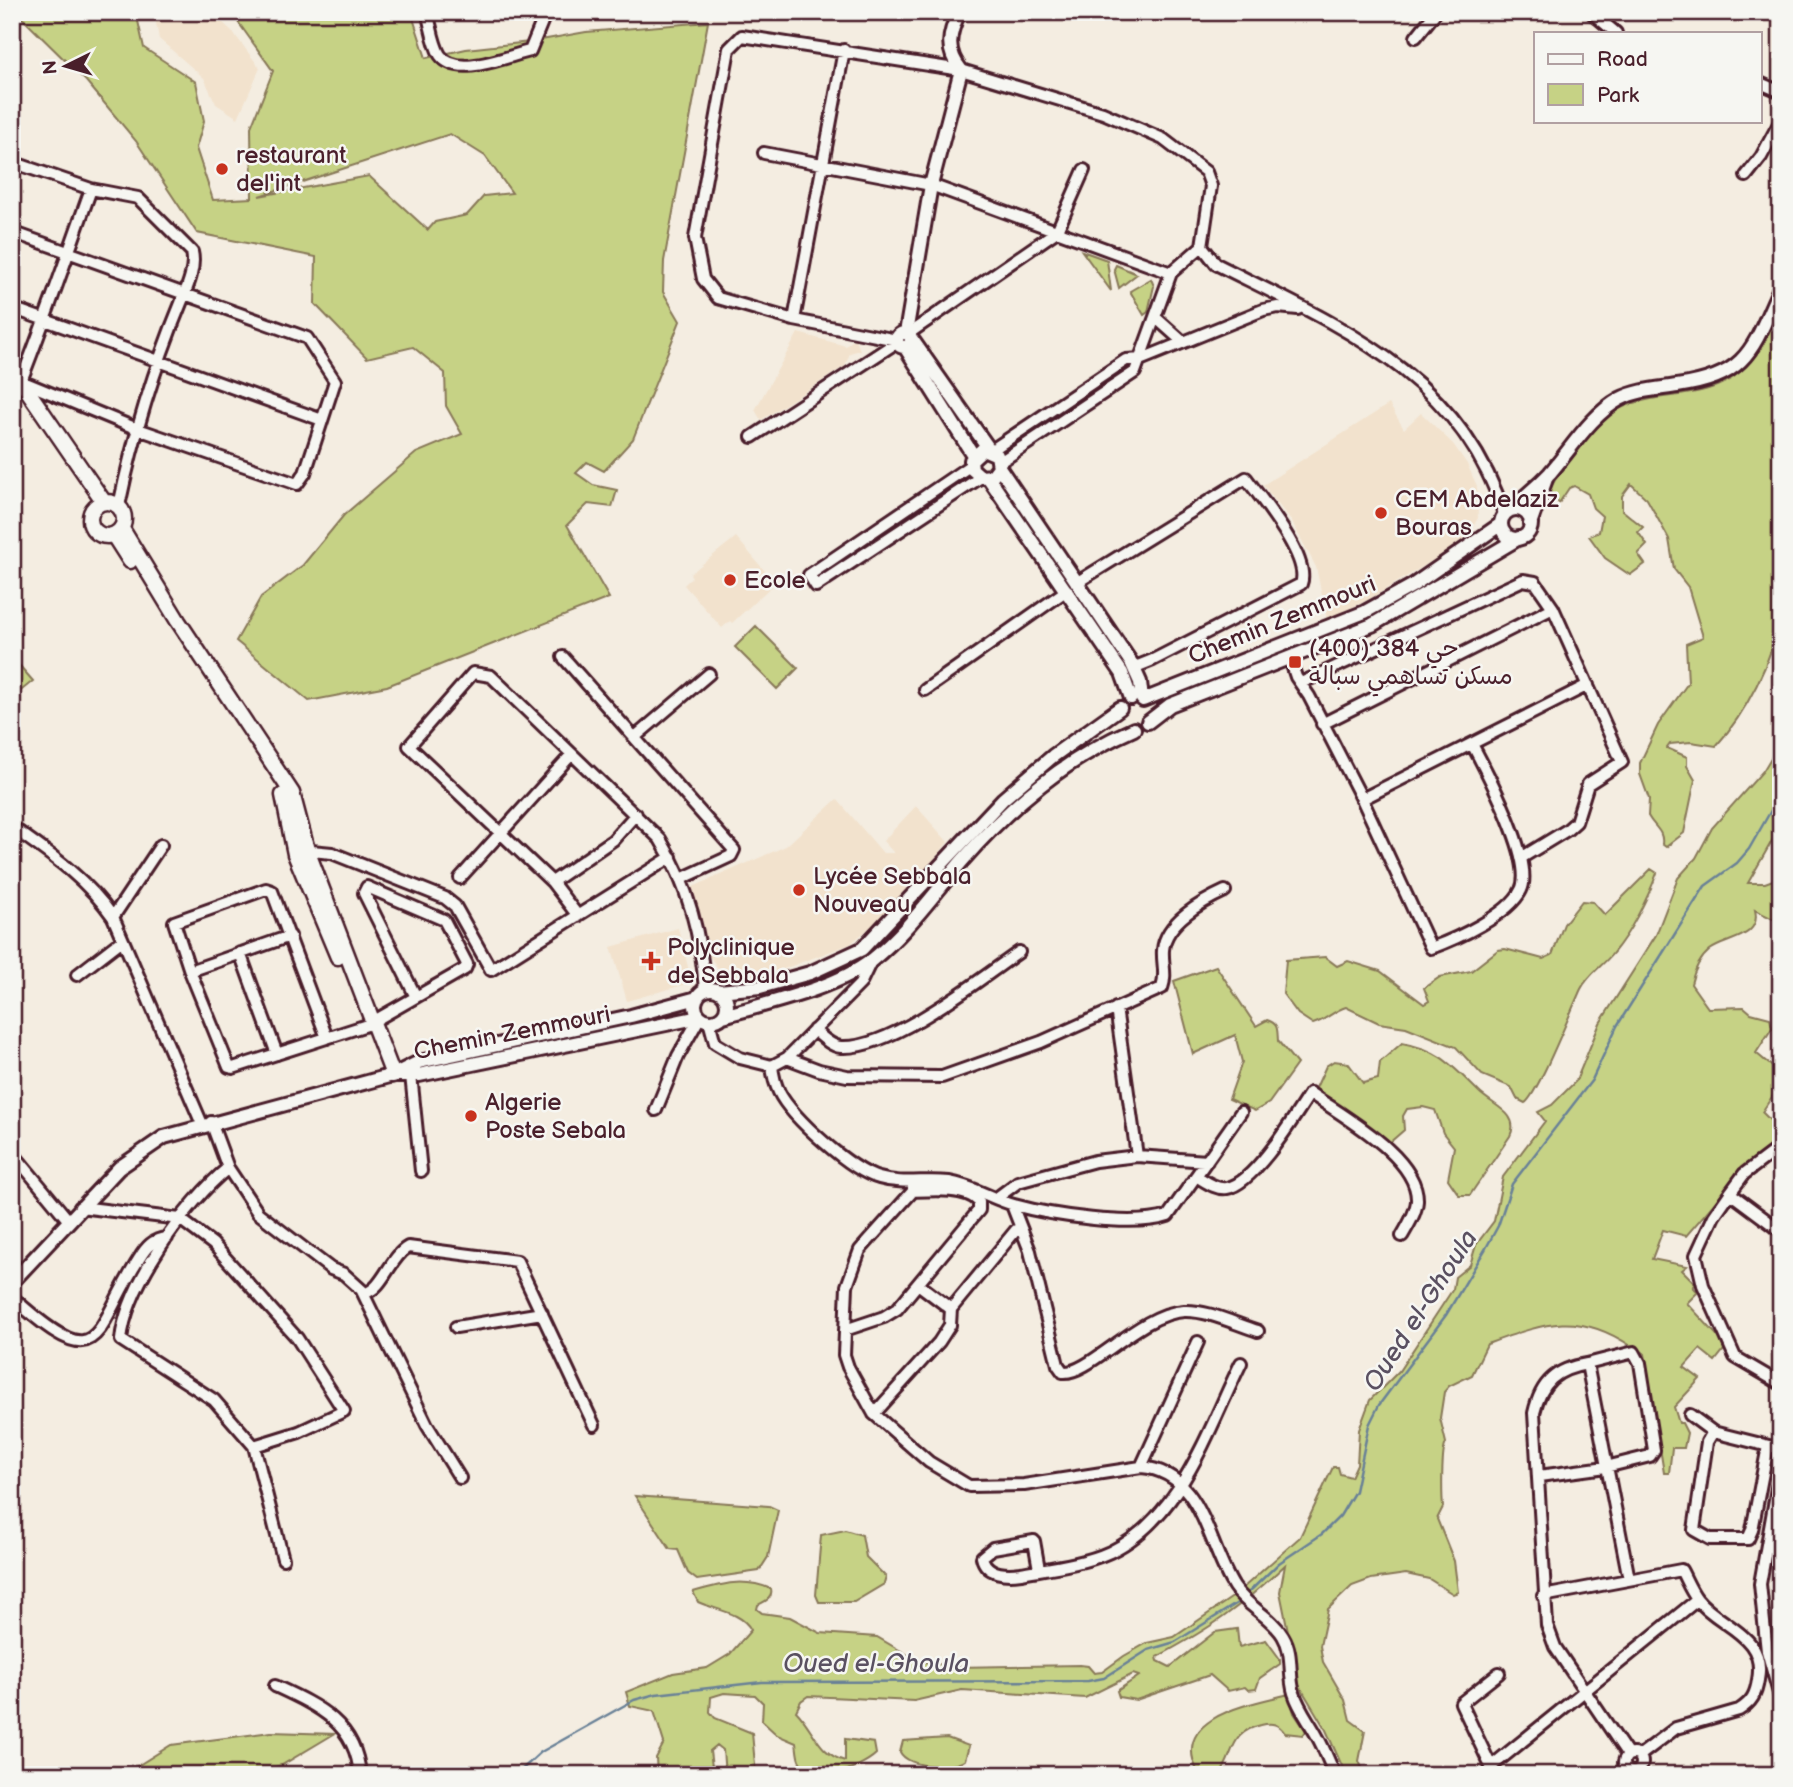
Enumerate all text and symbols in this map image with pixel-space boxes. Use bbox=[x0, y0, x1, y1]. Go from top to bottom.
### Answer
north arrow bbox=[32, 32, 102, 102]
legend bbox=[1534, 32, 1762, 122]
text: Road bbox=[1597, 47, 1648, 72]
text: N bbox=[38, 59, 63, 75]
text: Park bbox=[1597, 83, 1640, 108]
place label: restaurant del'int bbox=[236, 141, 347, 198]
marker: restaurant del'int bbox=[214, 161, 230, 177]
place label: CEM Abdelaziz Bouras bbox=[1395, 485, 1559, 542]
marker: CEM Abdelaziz Bouras bbox=[1373, 505, 1389, 521]
place label: Ecole bbox=[744, 566, 806, 595]
street label: Chemin Zemmouri bbox=[1184, 569, 1380, 671]
marker: Ecole bbox=[722, 572, 738, 588]
place label: حي 384 (400) مسكن تساهمي سبالة bbox=[1309, 634, 1513, 697]
marker: حي 384 (400) مسكن تساهمي سبالة bbox=[1287, 654, 1303, 670]
place label: Lycée Sebbala Nouveau bbox=[813, 862, 972, 919]
marker: Lycée Sebbala Nouveau bbox=[791, 882, 807, 898]
place label: Polyclinique de Sebbala bbox=[667, 933, 795, 990]
marker: Polyclinique de Sebbala bbox=[641, 951, 661, 971]
street label: Chemin Zemmouri bbox=[411, 1000, 613, 1066]
place label: Algerie Poste Sebala bbox=[485, 1088, 626, 1145]
marker: Algerie Poste Sebala bbox=[463, 1108, 479, 1124]
water label: Oued el-Ghoula bbox=[1357, 1224, 1485, 1398]
water label: Oued el-Ghoula bbox=[783, 1649, 969, 1680]

